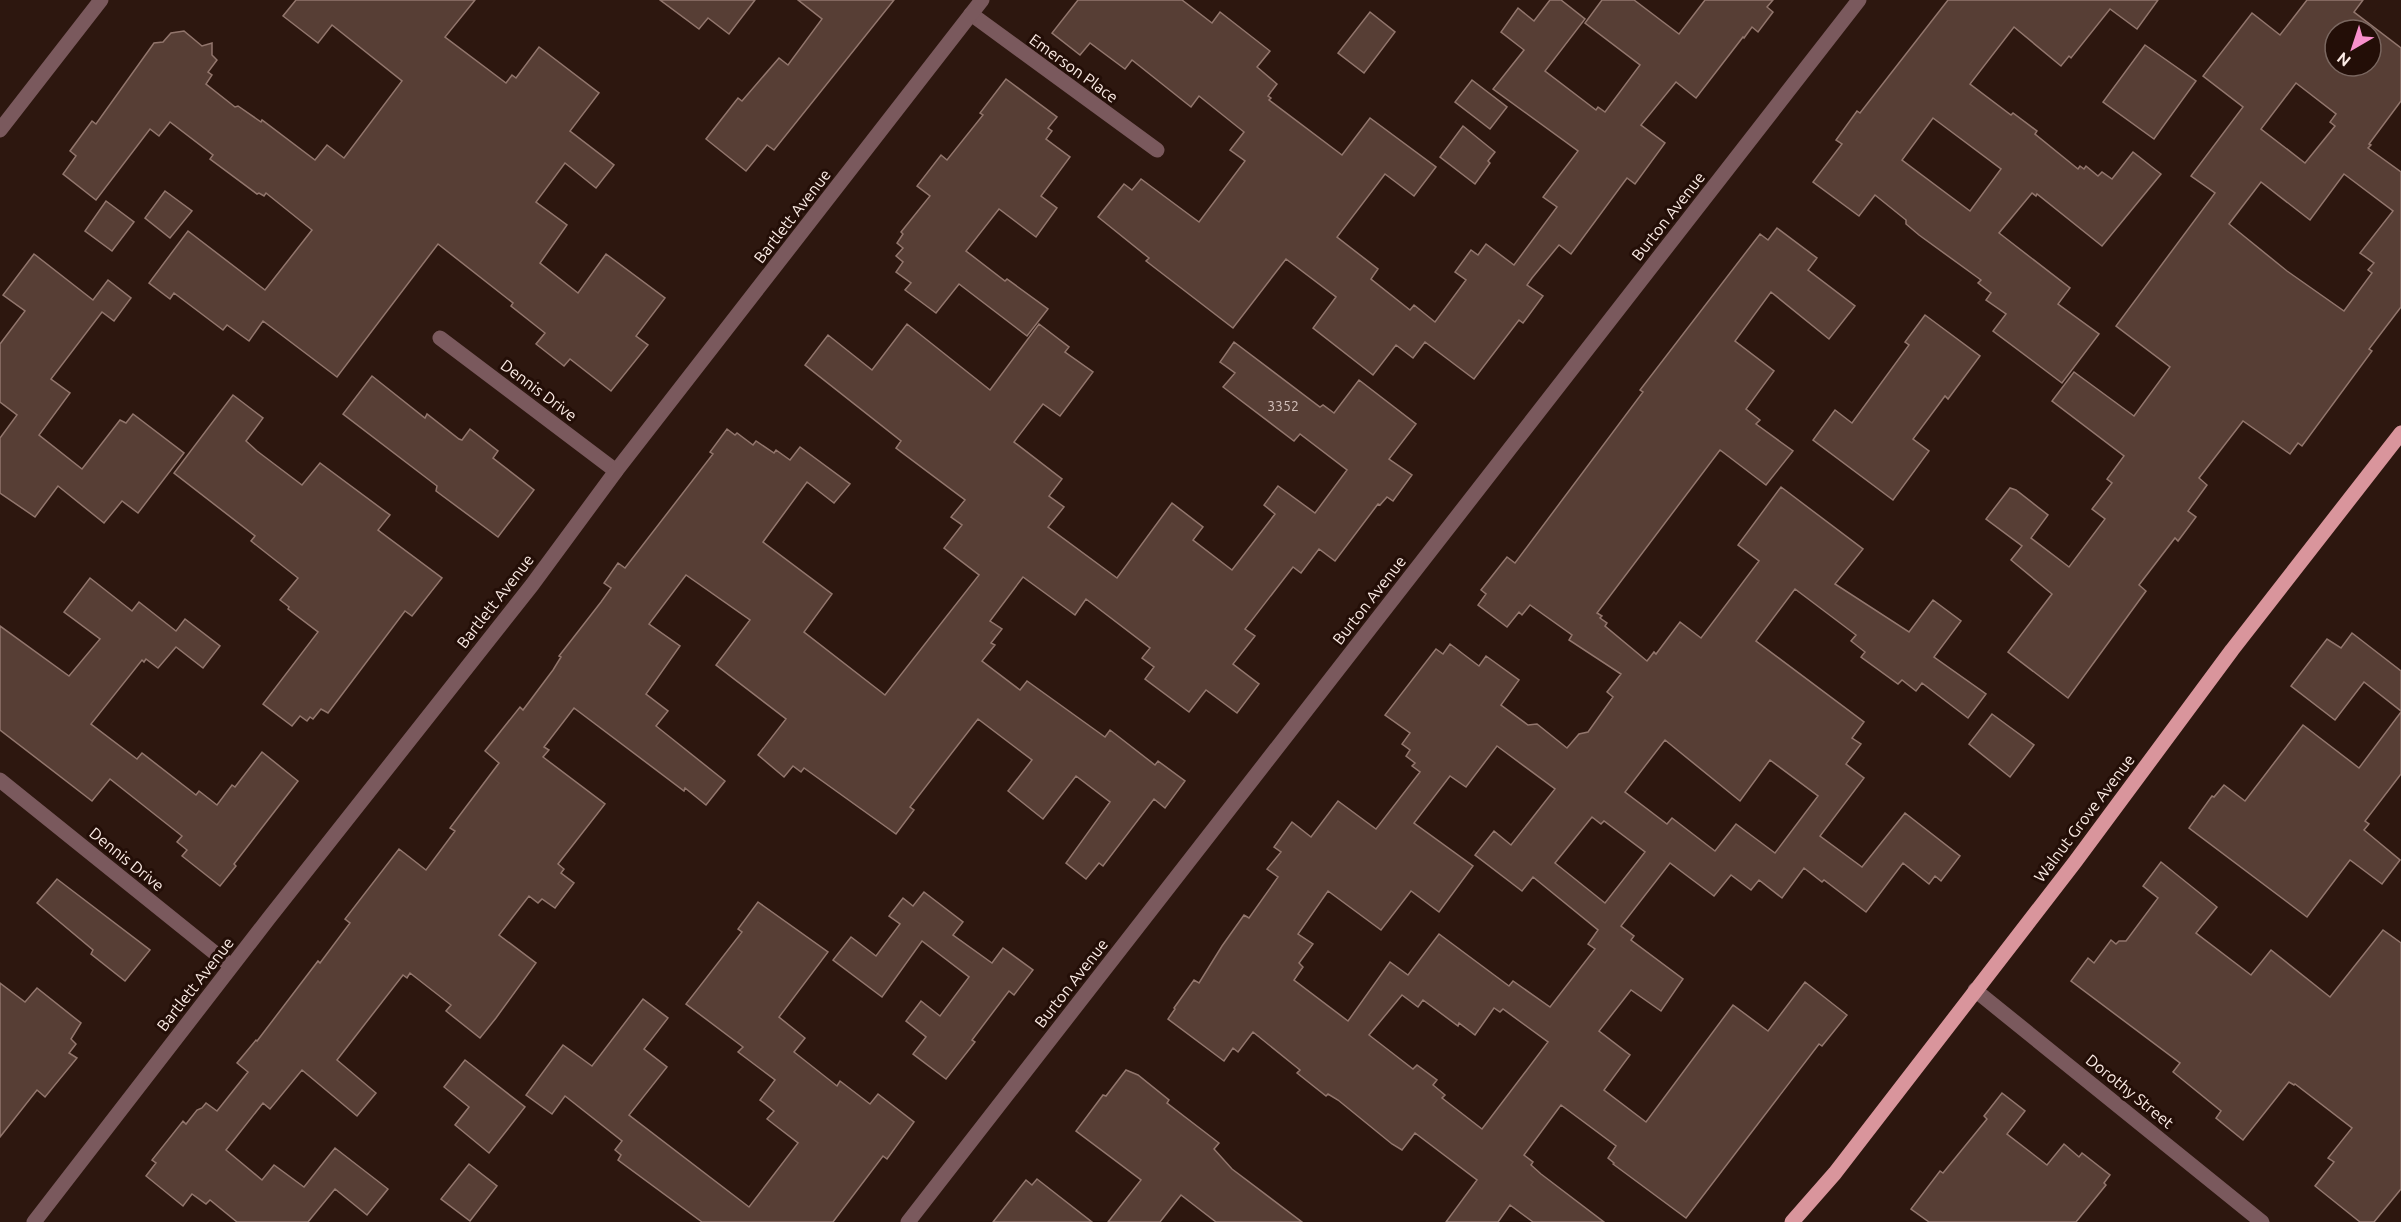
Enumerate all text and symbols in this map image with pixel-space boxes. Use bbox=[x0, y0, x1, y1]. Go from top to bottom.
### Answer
north arrow bbox=[2323, 18, 2383, 78]
street label: Emerson Place bbox=[1026, 30, 1122, 106]
text: N bbox=[2333, 49, 2354, 70]
street label: Bartlett Avenue bbox=[750, 166, 834, 266]
street label: Burton Avenue bbox=[1628, 168, 1708, 264]
street label: Dennis Drive bbox=[497, 356, 581, 424]
house number: 3352 bbox=[1267, 398, 1299, 414]
street label: Bartlett Avenue bbox=[453, 551, 537, 651]
street label: Burton Avenue bbox=[1329, 552, 1409, 648]
street label: Walnut Grove Avenue bbox=[2030, 751, 2138, 885]
street label: Dennis Drive bbox=[86, 823, 168, 895]
street label: Bartlett Avenue bbox=[153, 934, 237, 1034]
street label: Burton Avenue bbox=[1031, 935, 1111, 1031]
street label: Dorothy Street bbox=[2083, 1050, 2178, 1132]

